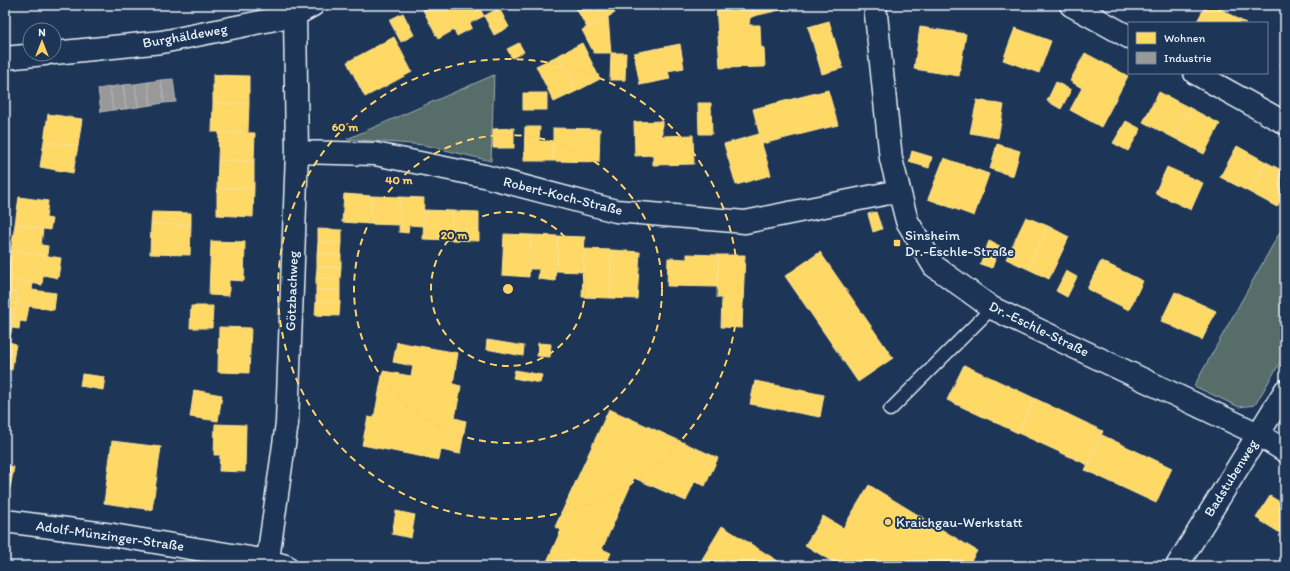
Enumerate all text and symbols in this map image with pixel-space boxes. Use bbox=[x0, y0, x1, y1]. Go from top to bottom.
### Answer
street label: Burghäldeweg bbox=[141, 20, 229, 52]
north arrow bbox=[22, 22, 62, 62]
legend bbox=[1128, 22, 1268, 74]
text: N bbox=[38, 26, 46, 39]
text: Wohnen bbox=[1164, 31, 1206, 45]
text: Industrie bbox=[1164, 51, 1212, 65]
text: 60 m bbox=[332, 120, 359, 134]
text: 40 m bbox=[385, 173, 414, 187]
street label: Robert-Koch-Straße bbox=[502, 173, 625, 219]
place label: Sinsheim Dr.-Eschle-Straße bbox=[905, 227, 1014, 260]
text: 20 m bbox=[441, 228, 468, 242]
marker: Sinsheim Dr.-Eschle-Straße bbox=[892, 238, 902, 248]
street label: Götzbachweg bbox=[282, 250, 302, 331]
centre of rings bbox=[501, 282, 515, 296]
street label: Dr.-Eschle-Straße bbox=[986, 297, 1092, 361]
street label: Badstubenweg bbox=[1200, 435, 1262, 520]
place label: Kraichgau-Werkstatt bbox=[896, 514, 1023, 531]
street label: Adolf-Münzinger-Straße bbox=[35, 517, 185, 555]
marker: Kraichgau-Werkstatt bbox=[883, 517, 893, 527]

